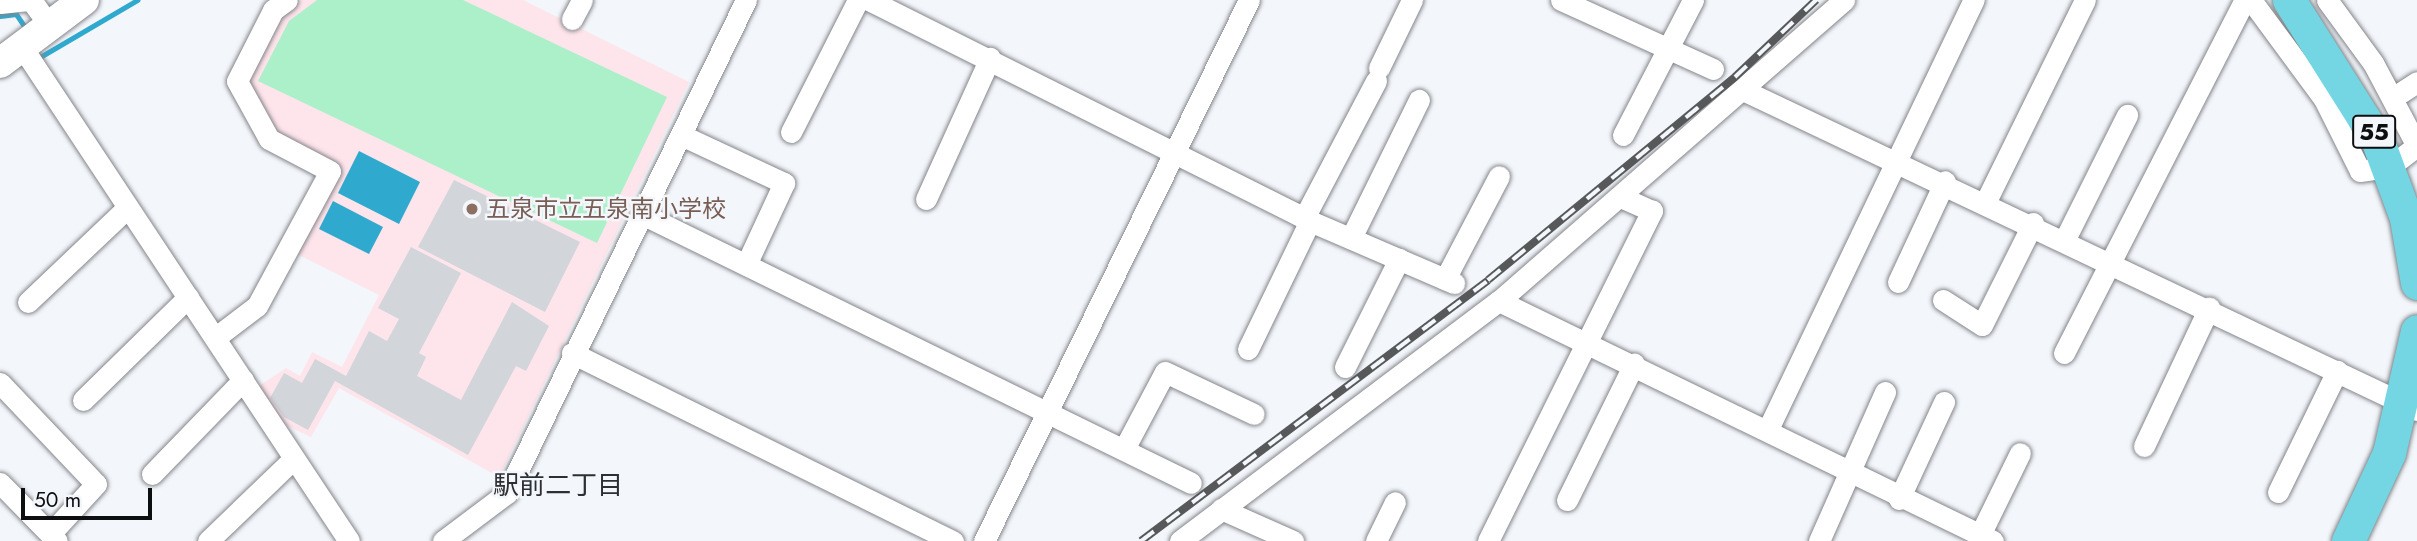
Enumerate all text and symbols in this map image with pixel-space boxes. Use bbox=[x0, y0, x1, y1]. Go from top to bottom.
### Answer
road number: 55 bbox=[2351, 113, 2397, 152]
place label: 五泉市立五泉南小学校 bbox=[486, 195, 726, 223]
marker: 五泉市立五泉南小学校 bbox=[464, 201, 480, 217]
district label: 駅前二丁目 bbox=[493, 470, 623, 502]
scale bar bbox=[24, 475, 156, 518]
text: 50 m bbox=[34, 485, 81, 515]

